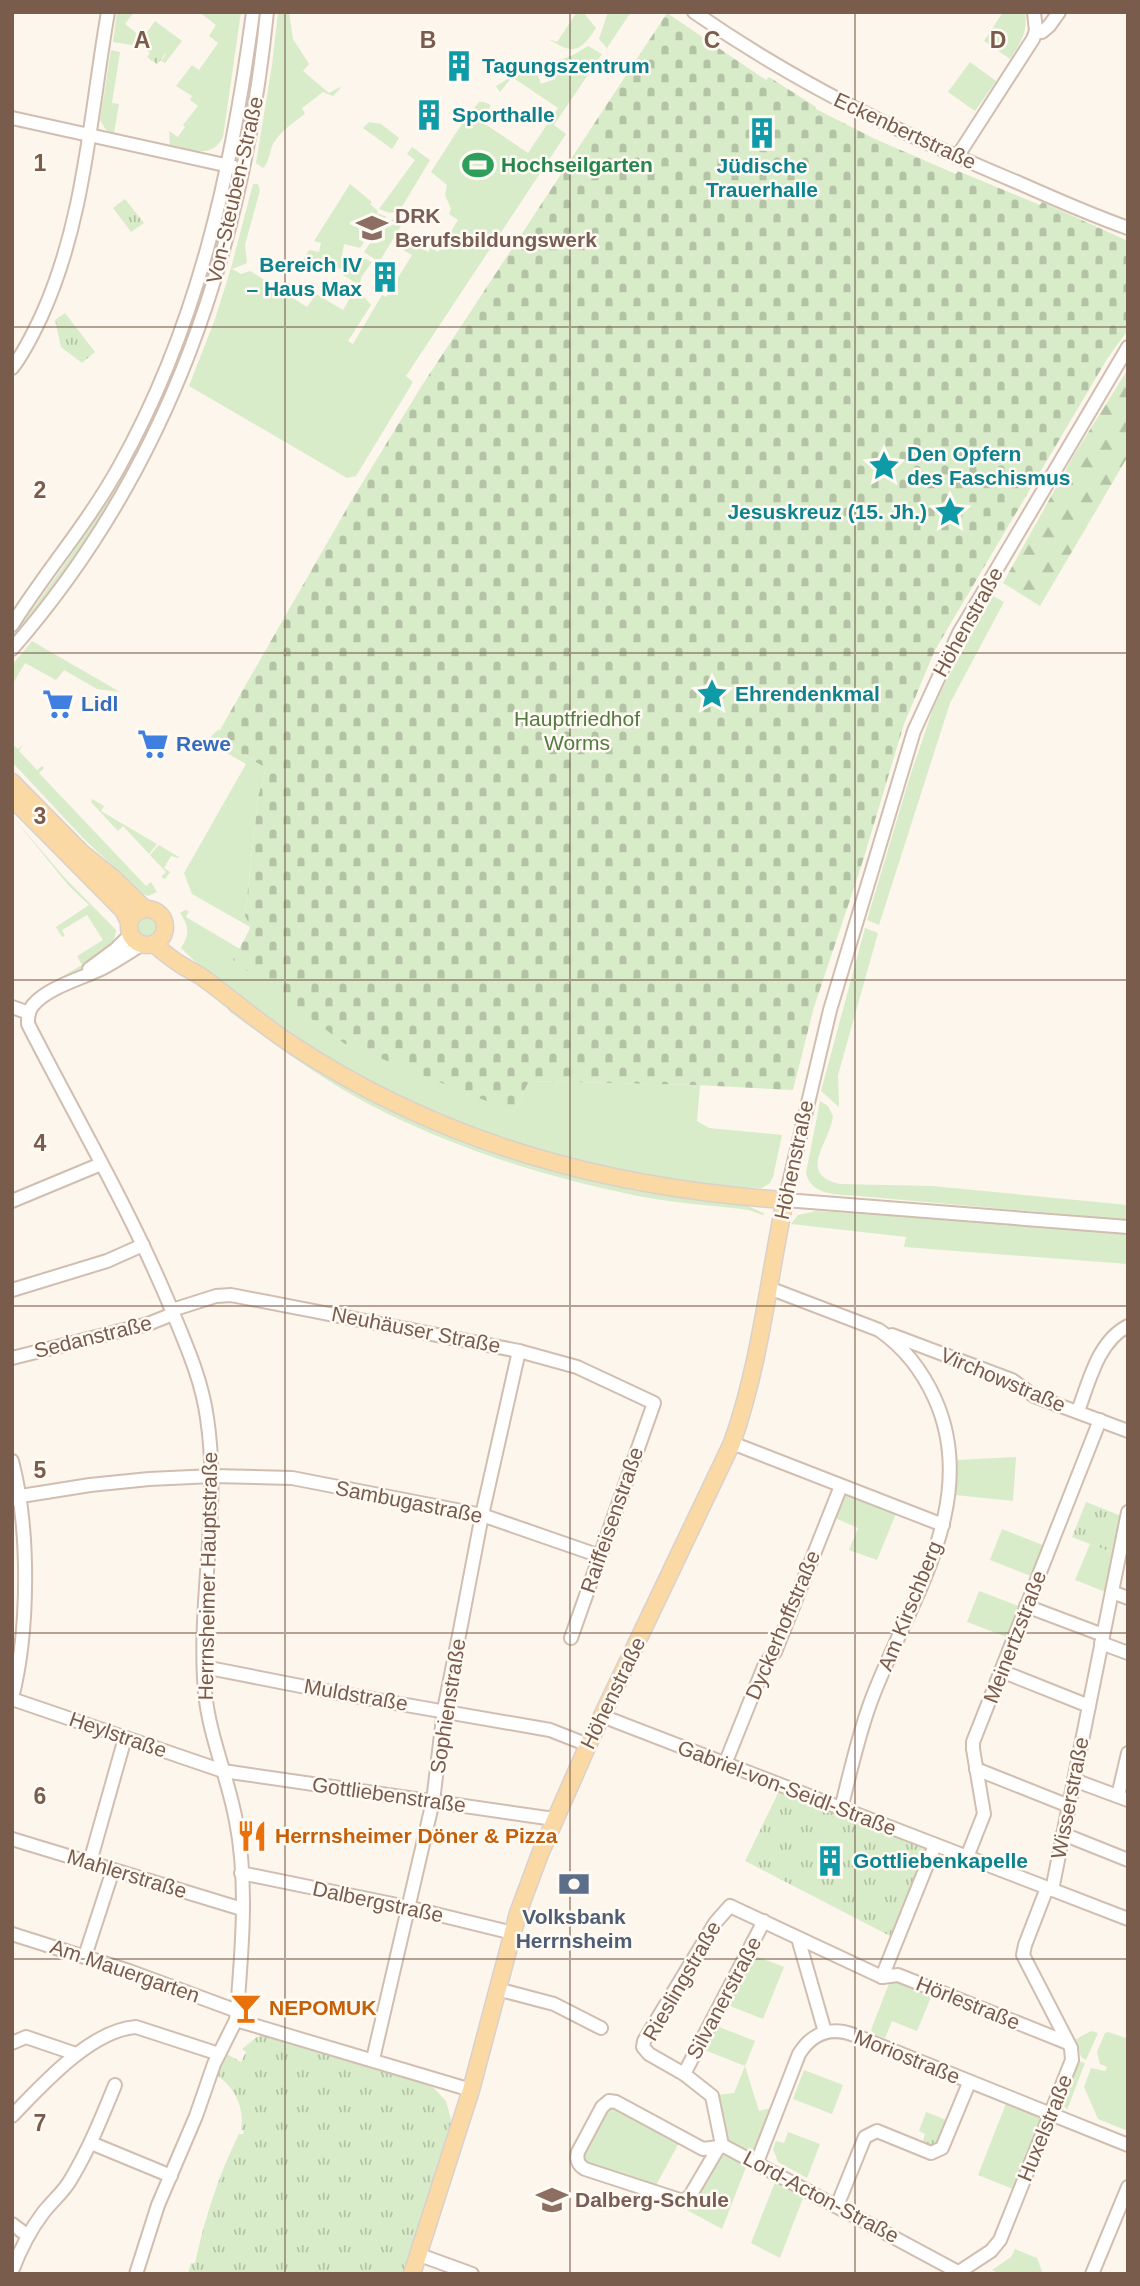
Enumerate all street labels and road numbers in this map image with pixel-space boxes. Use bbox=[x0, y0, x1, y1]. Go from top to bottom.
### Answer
street label: Eckenbertstraße bbox=[831, 88, 980, 174]
street label: Von-Steuben-Straße bbox=[202, 94, 267, 286]
street label: Höhenstraße bbox=[928, 563, 1007, 680]
street label: Höhenstraße bbox=[770, 1098, 817, 1222]
street label: Neuhäuser Straße bbox=[330, 1302, 503, 1357]
street label: Sedanstraße bbox=[32, 1311, 154, 1362]
street label: Virchowstraße bbox=[937, 1343, 1069, 1416]
street label: Raiffeisenstraße bbox=[576, 1444, 647, 1596]
street label: Herrnsheimer Hauptstraße bbox=[194, 1452, 221, 1700]
street label: Sambugastraße bbox=[334, 1476, 485, 1527]
street label: Am Kirschberg bbox=[873, 1538, 946, 1674]
street label: Dyckerhoffstraße bbox=[741, 1547, 824, 1703]
street label: Meinertzstraße bbox=[979, 1567, 1050, 1706]
street label: Höhenstraße bbox=[576, 1633, 649, 1752]
street label: Sophienstraße bbox=[425, 1637, 470, 1775]
street label: Muldstraße bbox=[302, 1674, 410, 1715]
street label: Heylstraße bbox=[66, 1707, 170, 1762]
street label: Gabriel-von-Seidl-Straße bbox=[675, 1735, 900, 1840]
street label: Wisserstraße bbox=[1046, 1735, 1093, 1861]
street label: Gottliebenstraße bbox=[311, 1772, 468, 1817]
street label: Mahlerstraße bbox=[65, 1844, 190, 1903]
street label: Dalbergstraße bbox=[311, 1876, 446, 1927]
street label: Rieslingstraße bbox=[638, 1917, 725, 2045]
street label: Silvanerstraße bbox=[682, 1933, 765, 2063]
street label: Am Mauergarten bbox=[47, 1934, 203, 2007]
street label: Hörlestraße bbox=[913, 1971, 1023, 2034]
street label: Moriostraße bbox=[851, 2025, 963, 2088]
street label: Huxelstraße bbox=[1013, 2071, 1076, 2185]
street label: Lord-Acton-Straße bbox=[740, 2146, 903, 2247]

